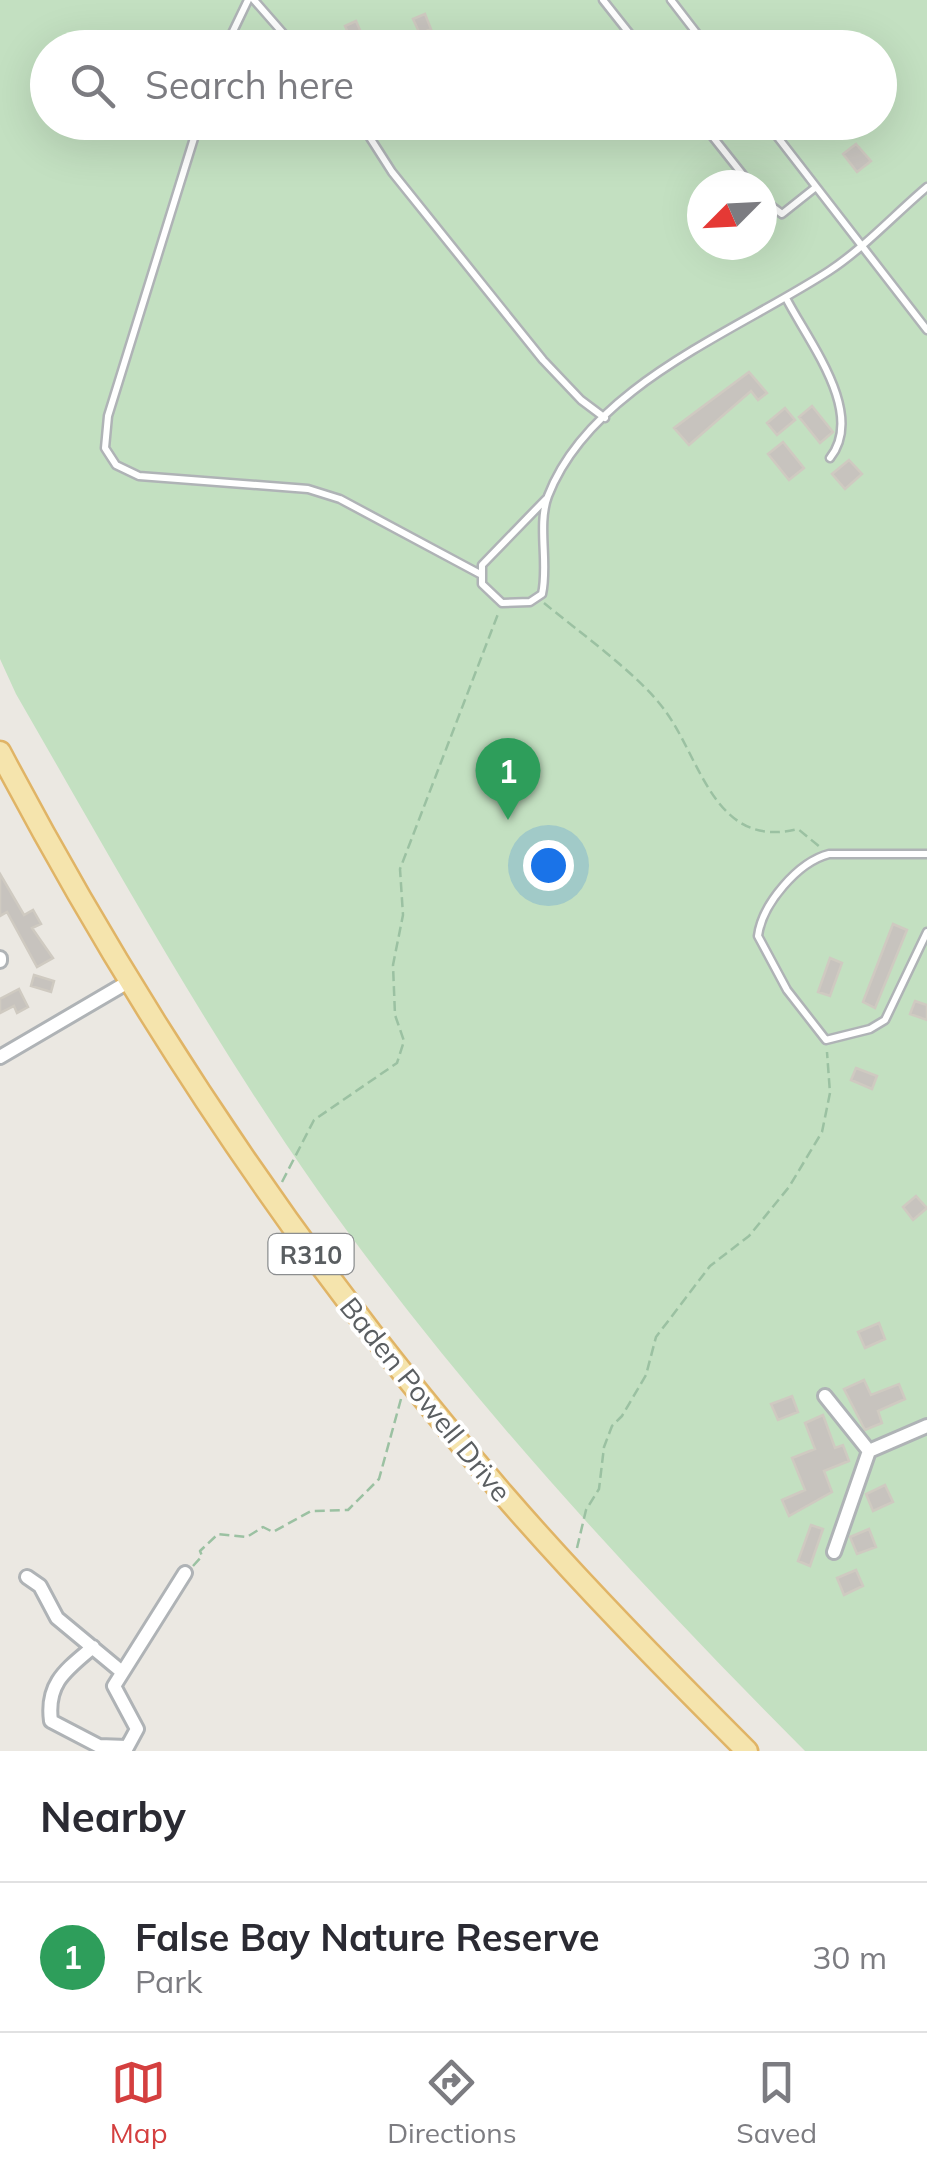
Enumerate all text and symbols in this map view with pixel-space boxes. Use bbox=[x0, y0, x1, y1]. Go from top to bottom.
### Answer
search box bbox=[30, 30, 897, 140]
icon: search bbox=[65, 58, 120, 113]
text: Search here bbox=[145, 61, 354, 109]
north arrow bbox=[687, 170, 777, 260]
pin: 1 bbox=[476, 738, 540, 820]
your location bbox=[523, 840, 574, 891]
road number: R310 bbox=[268, 1234, 354, 1274]
street label: Baden Powell Drive bbox=[333, 1290, 519, 1508]
text: Nearby bbox=[40, 1790, 186, 1843]
text: False Bay Nature Reserve bbox=[135, 1913, 600, 1961]
text: 1 bbox=[63, 1937, 82, 1977]
text: 30 m bbox=[812, 1937, 887, 1977]
text: Park bbox=[135, 1961, 202, 2001]
tab: Map bbox=[110, 2055, 167, 2150]
tab: Directions bbox=[387, 2055, 517, 2150]
tab: Saved bbox=[736, 2055, 817, 2150]

